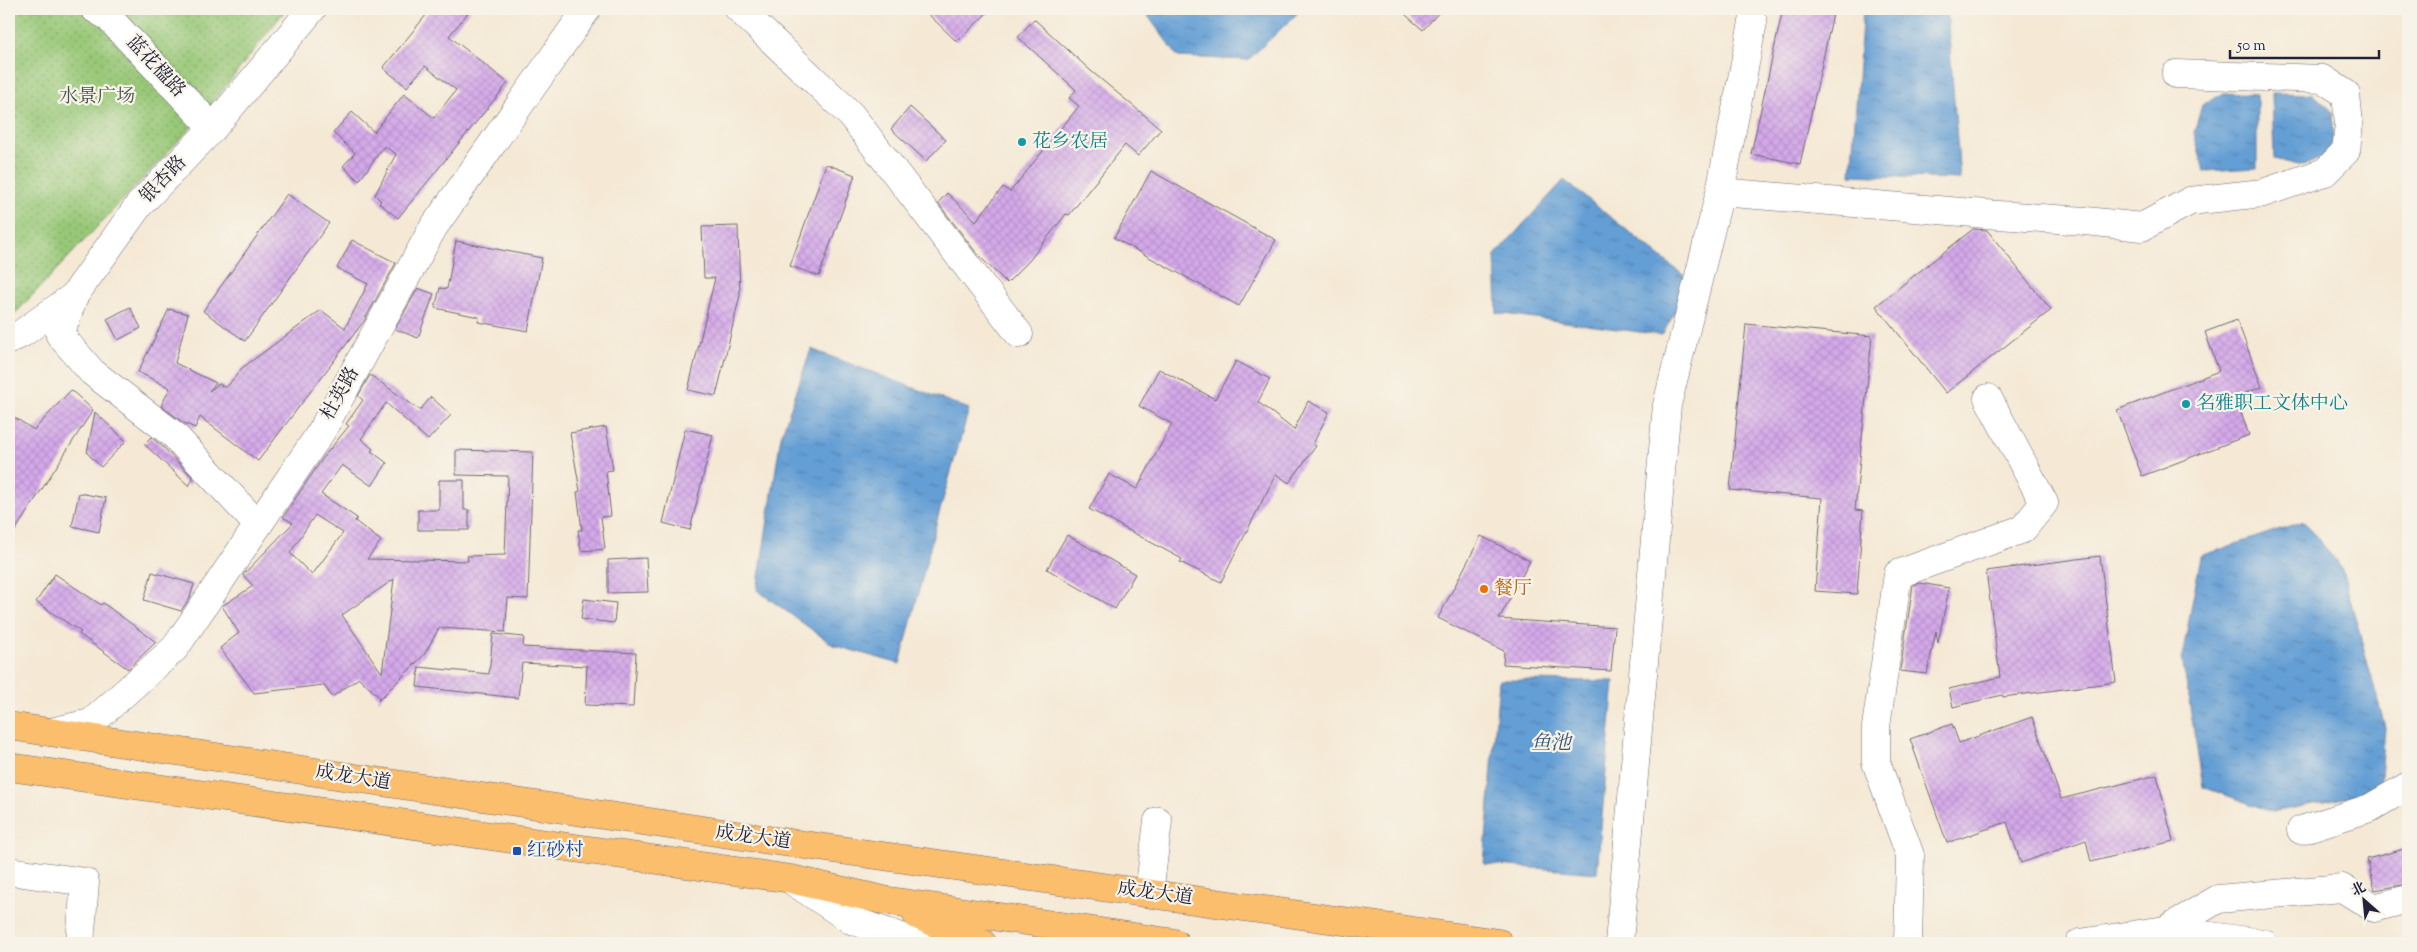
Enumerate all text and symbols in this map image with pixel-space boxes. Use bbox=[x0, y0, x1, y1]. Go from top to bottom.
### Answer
scale bar bbox=[2230, 28, 2378, 60]
street label: 蓝花楹路 bbox=[119, 30, 191, 104]
text: 50 m bbox=[2236, 36, 2266, 57]
park label: 水景广场 bbox=[59, 84, 135, 111]
place label: 花乡农居 bbox=[1032, 129, 1108, 156]
marker: 花乡农居 bbox=[1016, 136, 1028, 148]
street label: 银杏路 bbox=[134, 150, 194, 210]
street label: 杜英路 bbox=[315, 363, 367, 425]
place label: 名雅职工文体中心 bbox=[2196, 391, 2348, 418]
marker: 名雅职工文体中心 bbox=[2180, 398, 2192, 410]
place label: 餐厅 bbox=[1494, 576, 1532, 603]
marker: 餐厅 bbox=[1478, 583, 1490, 595]
water label: 鱼池 bbox=[1531, 730, 1573, 759]
street label: 成龙大道 bbox=[313, 759, 393, 797]
street label: 成龙大道 bbox=[713, 819, 793, 857]
place label: 红砂村 bbox=[527, 838, 584, 865]
marker: 红砂村 bbox=[511, 845, 523, 857]
north arrow bbox=[2340, 874, 2390, 924]
street label: 成龙大道 bbox=[1115, 875, 1195, 913]
text: 北 bbox=[2348, 878, 2370, 902]

